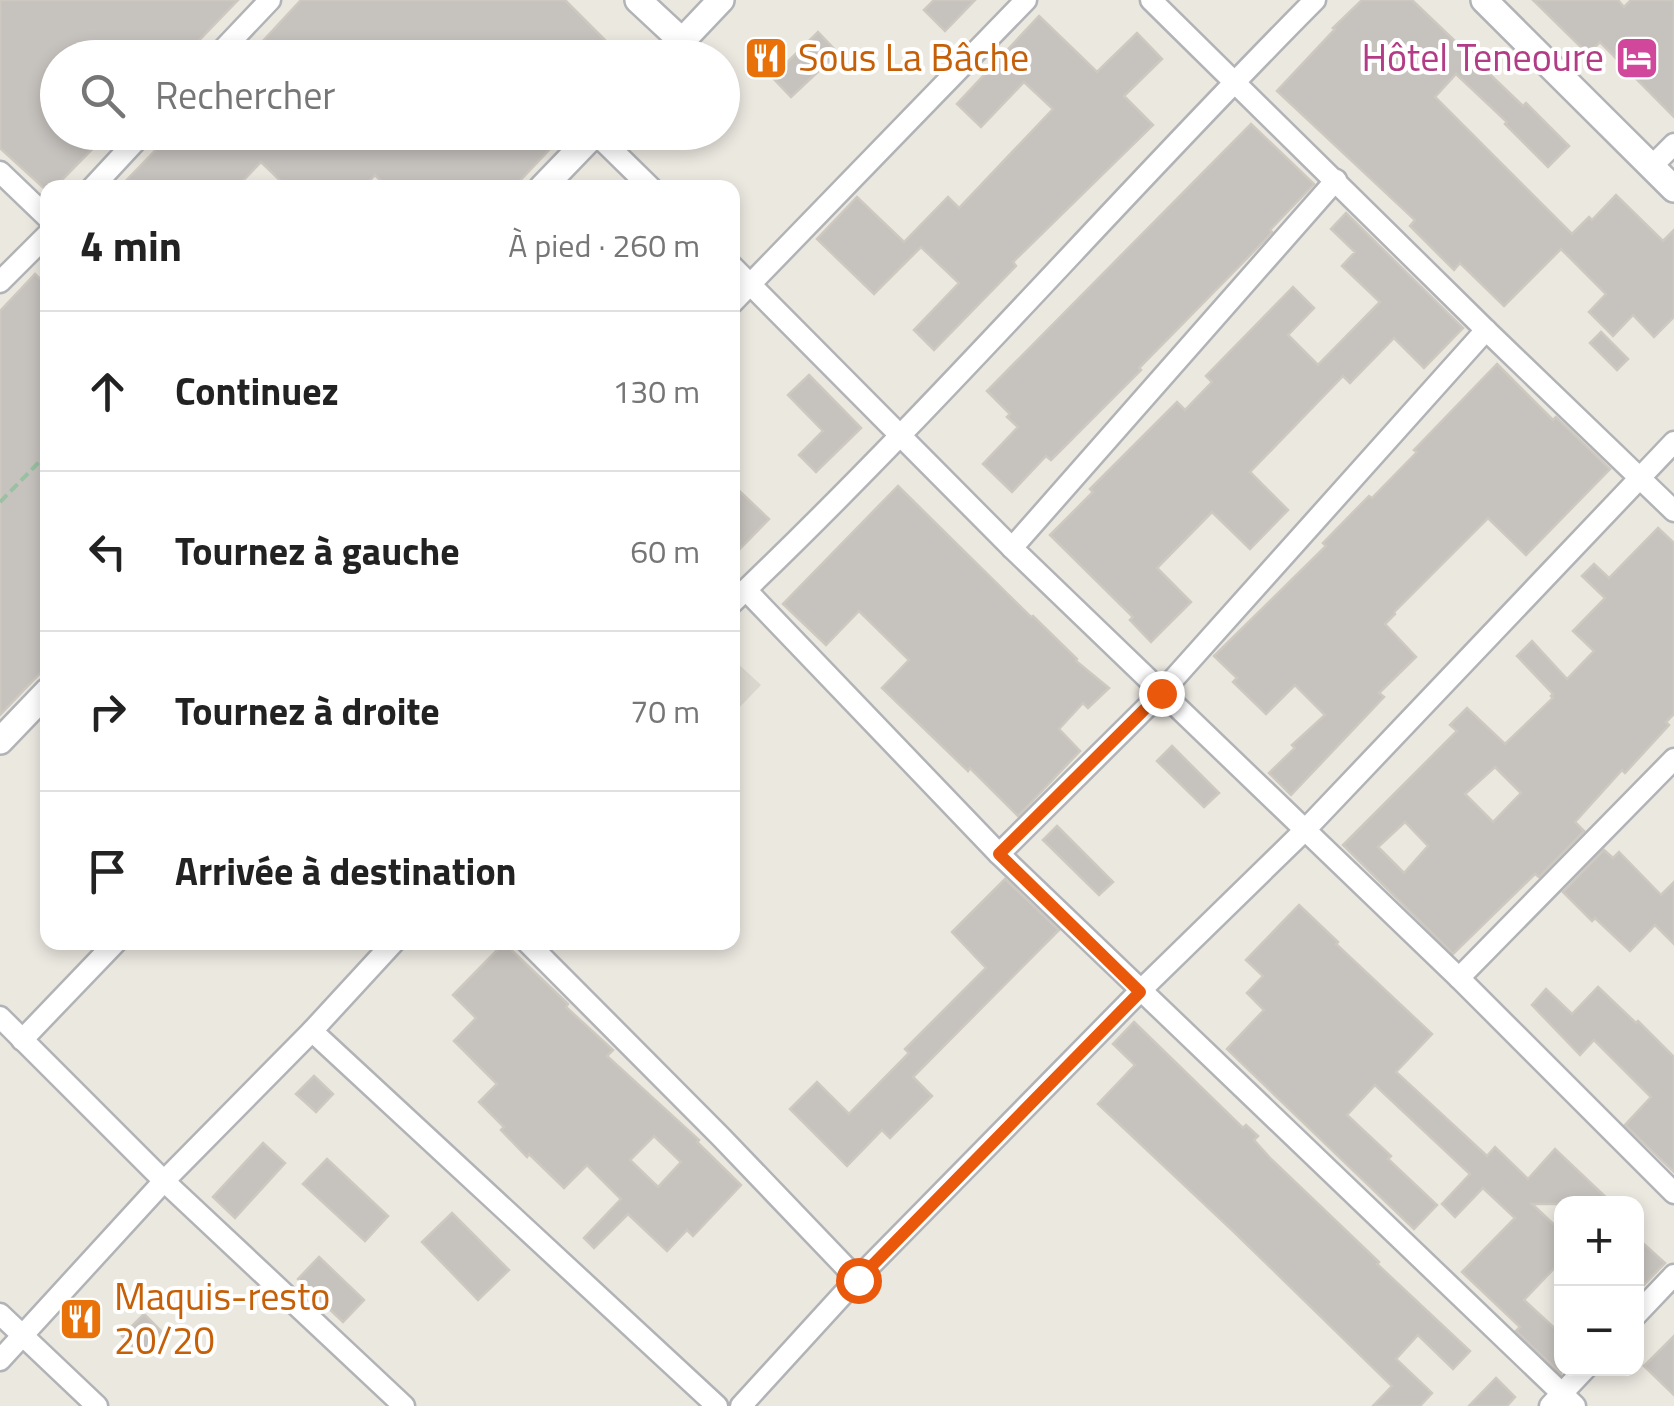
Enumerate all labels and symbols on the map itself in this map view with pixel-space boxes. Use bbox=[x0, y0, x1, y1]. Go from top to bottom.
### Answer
place label: Sous La Bâche bbox=[798, 28, 1029, 86]
place label: Hôtel Teneoure bbox=[1361, 28, 1604, 86]
restaurant icon: Sous La Bâche bbox=[743, 35, 789, 81]
hotel icon: Hôtel Teneoure bbox=[1614, 35, 1660, 81]
route end bbox=[1139, 671, 1185, 717]
route start bbox=[836, 1258, 882, 1304]
place label: Maquis-resto 20/20 bbox=[114, 1267, 330, 1369]
restaurant icon: Maquis-resto 20/20 bbox=[58, 1296, 104, 1342]

